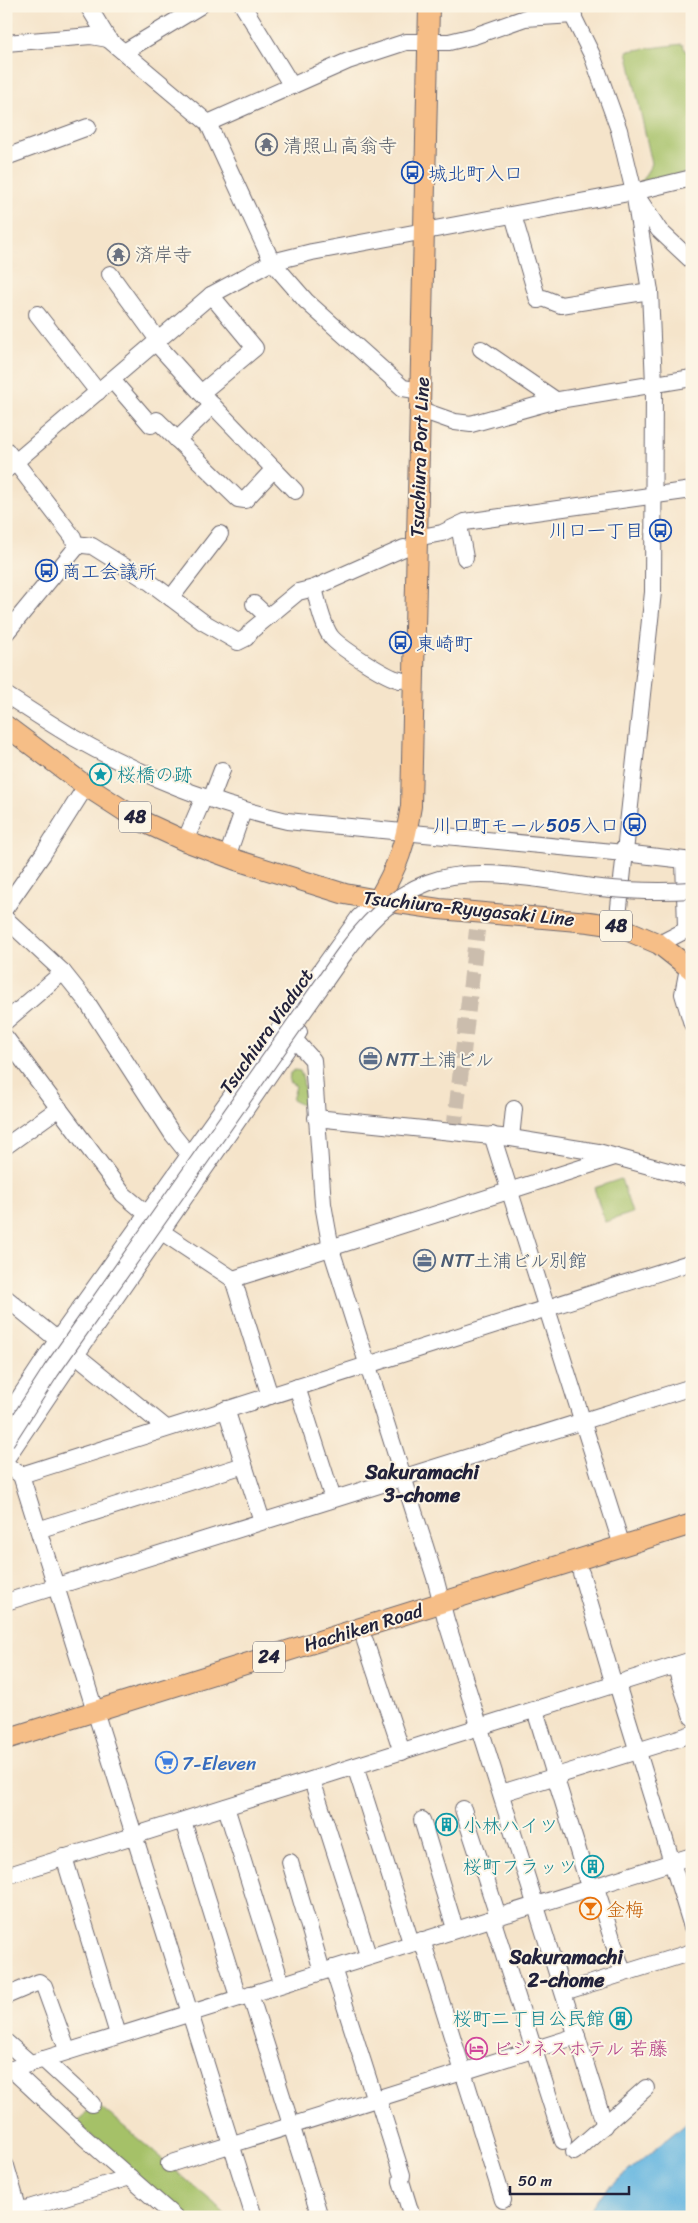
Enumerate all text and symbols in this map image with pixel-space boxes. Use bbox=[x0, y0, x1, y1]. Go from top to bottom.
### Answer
place label: 清照山高翁寺 bbox=[283, 129, 397, 162]
temple icon: 清照山高翁寺 bbox=[255, 133, 279, 157]
place label: 城北町入口 bbox=[428, 157, 523, 190]
bus stop icon: 城北町入口 bbox=[400, 161, 424, 185]
place label: 済岸寺 bbox=[135, 238, 192, 271]
temple icon: 済岸寺 bbox=[107, 242, 131, 266]
street label: Tsuchiura Port Line bbox=[400, 376, 439, 538]
place label: 川口一丁目 bbox=[549, 514, 644, 547]
bus stop icon: 川口一丁目 bbox=[648, 518, 672, 542]
place label: 商工会議所 bbox=[62, 555, 157, 588]
bus stop icon: 商工会議所 bbox=[34, 559, 58, 583]
place label: 東崎町 bbox=[416, 627, 473, 660]
bus stop icon: 東崎町 bbox=[388, 631, 412, 655]
place label: 桜橋の跡 bbox=[117, 758, 193, 791]
place icon: 桜橋の跡 bbox=[89, 762, 113, 786]
road number: 48 bbox=[119, 802, 151, 832]
place label: 川口町モール505入口 bbox=[433, 809, 619, 842]
bus stop icon: 川口町モール505入口 bbox=[623, 813, 647, 837]
street label: Tsuchiura-Ryugasaki Line bbox=[362, 881, 576, 936]
road number: 48 bbox=[600, 910, 632, 941]
street label: Tsuchiura Viaduct bbox=[210, 961, 322, 1101]
place label: NTT土浦ビル bbox=[386, 1043, 494, 1076]
office icon: NTT土浦ビル bbox=[358, 1047, 382, 1071]
place label: NTT土浦ビル別館 bbox=[441, 1244, 587, 1277]
office icon: NTT土浦ビル別館 bbox=[413, 1248, 437, 1272]
district label: Sakuramachi 3-chome bbox=[364, 1455, 480, 1513]
street label: Hachiken Road bbox=[300, 1593, 428, 1661]
road number: 24 bbox=[253, 1641, 285, 1672]
place label: 7-Eleven bbox=[182, 1747, 256, 1780]
supermarket icon: 7-Eleven bbox=[154, 1751, 178, 1775]
place label: 小林ハイツ bbox=[463, 1809, 558, 1842]
building icon: 小林ハイツ bbox=[435, 1813, 459, 1837]
place label: 桜町フラッツ bbox=[463, 1850, 577, 1883]
building icon: 桜町フラッツ bbox=[581, 1854, 605, 1878]
place label: 金梅 bbox=[606, 1893, 644, 1926]
bar icon: 金梅 bbox=[578, 1897, 602, 1921]
district label: Sakuramachi 2-chome bbox=[508, 1940, 624, 1998]
place label: 桜町二丁目公民館 bbox=[453, 2002, 605, 2035]
building icon: 桜町二丁目公民館 bbox=[609, 2006, 633, 2030]
place label: ビジネスホテル 若藤 bbox=[493, 2032, 667, 2065]
hotel icon: ビジネスホテル 若藤 bbox=[465, 2036, 489, 2060]
scale bar bbox=[510, 2163, 629, 2195]
text: 50 m bbox=[518, 2168, 553, 2194]

